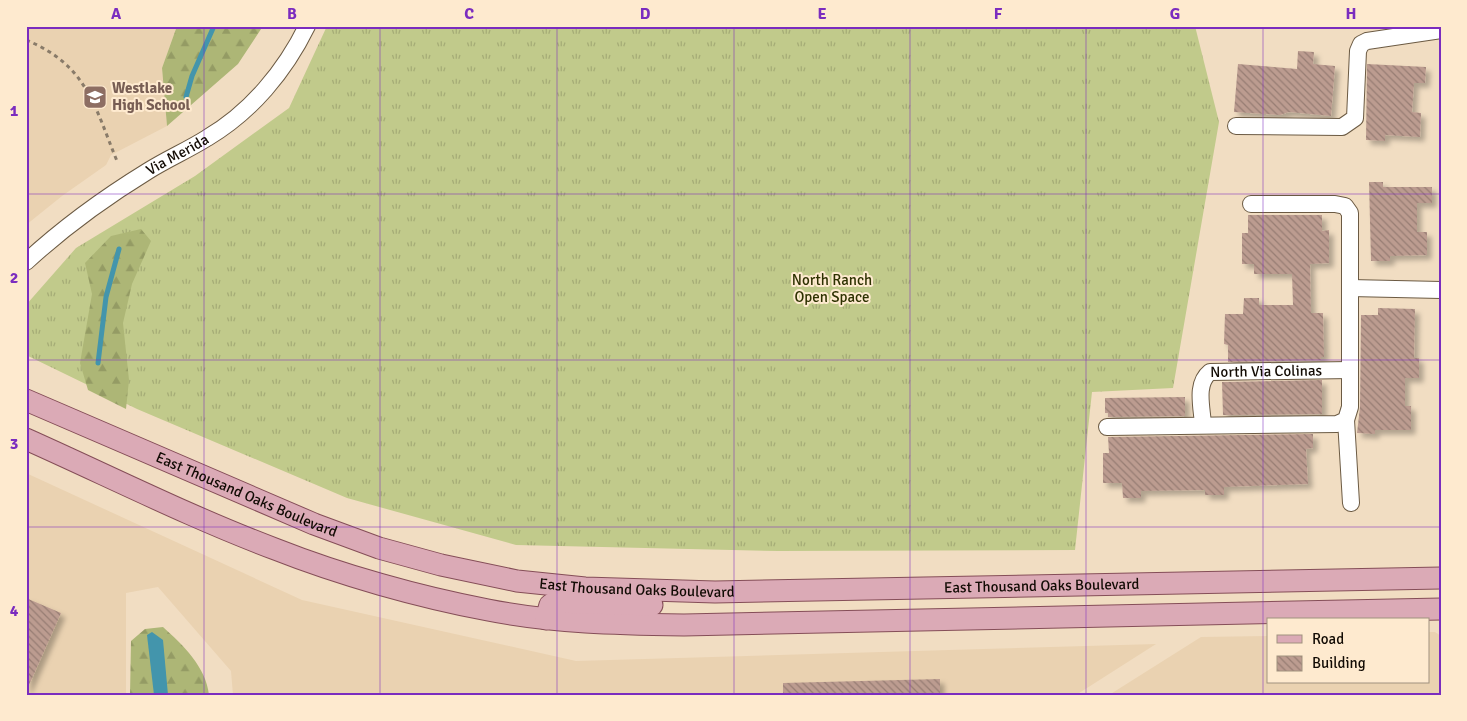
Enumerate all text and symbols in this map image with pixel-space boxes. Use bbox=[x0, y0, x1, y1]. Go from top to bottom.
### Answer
text: A bbox=[111, 4, 122, 24]
text: B bbox=[287, 4, 297, 24]
text: C bbox=[464, 4, 474, 24]
text: D bbox=[640, 4, 651, 24]
text: E bbox=[817, 4, 827, 24]
text: F bbox=[994, 4, 1003, 24]
text: G bbox=[1170, 4, 1180, 24]
text: H bbox=[1346, 4, 1356, 24]
place label: Westlake High School bbox=[112, 79, 191, 114]
school or university icon: Westlake High School bbox=[82, 84, 108, 110]
text: 1 bbox=[10, 101, 19, 121]
street label: Via Merida bbox=[143, 130, 212, 179]
text: 2 bbox=[10, 268, 18, 288]
park label: North Ranch Open Space bbox=[792, 271, 872, 306]
street label: North Via Colinas bbox=[1210, 361, 1323, 381]
text: 3 bbox=[10, 434, 18, 454]
street label: East Thousand Oaks Boulevard bbox=[153, 448, 340, 541]
street label: East Thousand Oaks Boulevard bbox=[538, 574, 735, 601]
street label: East Thousand Oaks Boulevard bbox=[944, 575, 1140, 597]
text: 4 bbox=[10, 601, 19, 621]
legend bbox=[1267, 618, 1430, 684]
text: Road bbox=[1312, 630, 1344, 648]
text: Building bbox=[1312, 654, 1366, 672]

